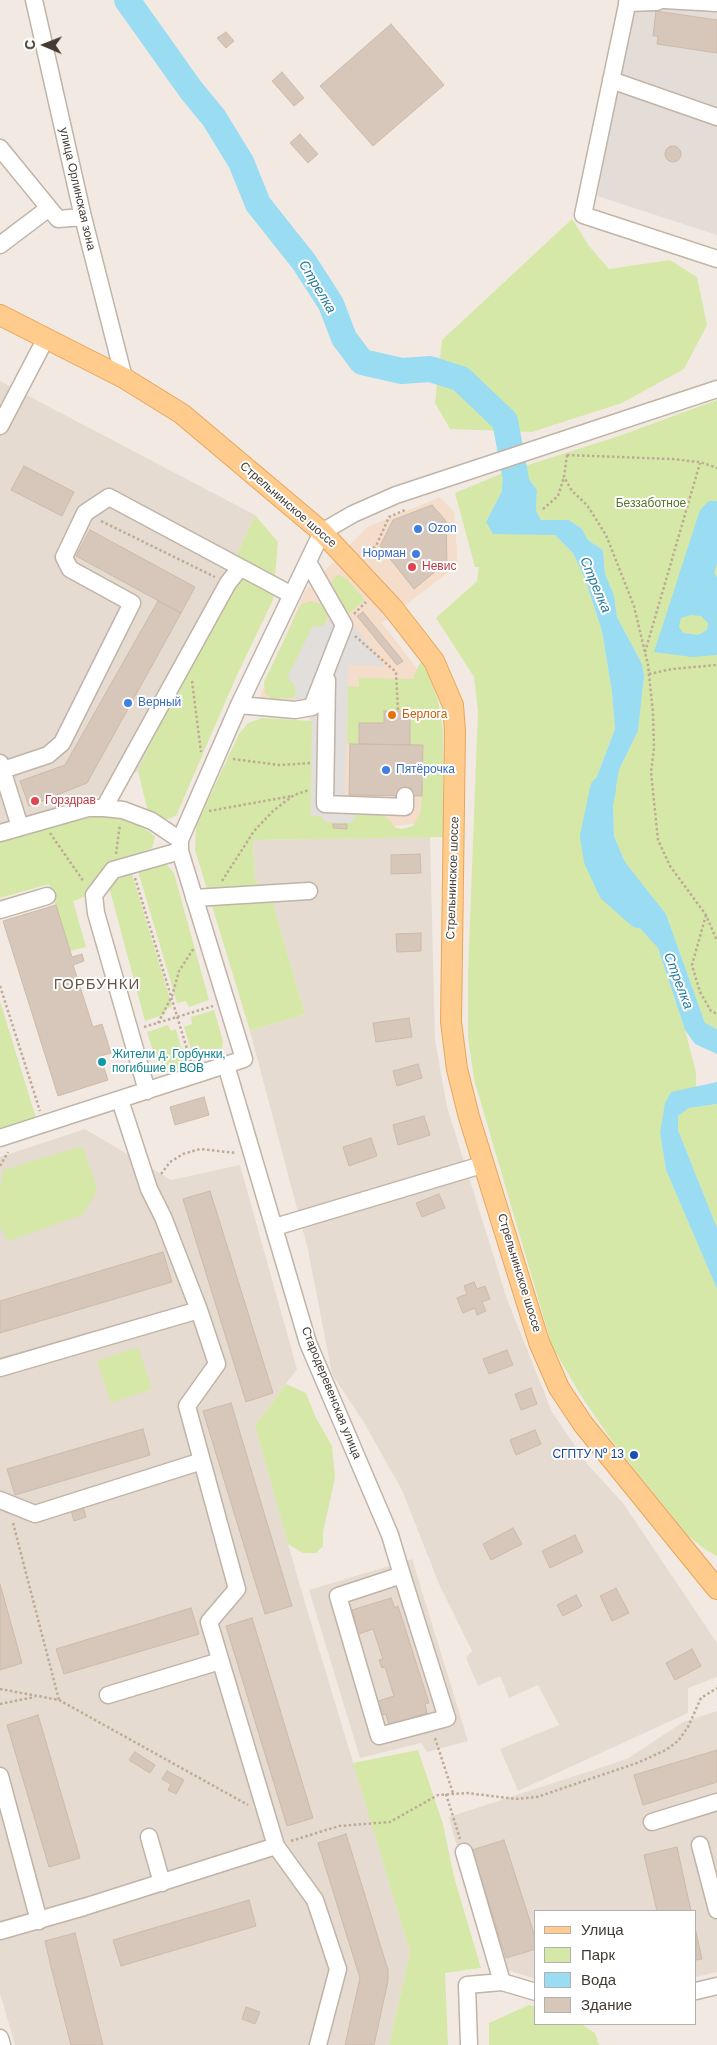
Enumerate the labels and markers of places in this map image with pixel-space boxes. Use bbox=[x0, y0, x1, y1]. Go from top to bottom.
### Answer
place label: Ozon bbox=[428, 522, 457, 536]
marker: Ozon bbox=[412, 523, 424, 535]
place label: Норман bbox=[362, 547, 406, 561]
marker: Норман bbox=[410, 548, 422, 560]
place label: Невис bbox=[422, 560, 456, 574]
marker: Невис bbox=[406, 561, 418, 573]
place label: Верный bbox=[138, 696, 181, 710]
marker: Верный bbox=[122, 697, 134, 709]
place label: Берлога bbox=[402, 708, 447, 722]
marker: Берлога bbox=[386, 709, 398, 721]
place label: Пятёрочка bbox=[396, 763, 455, 777]
marker: Пятёрочка bbox=[380, 764, 392, 776]
place label: Горздрав bbox=[45, 794, 96, 808]
marker: Горздрав bbox=[29, 795, 41, 807]
place label: Жители д. Горбунки, погибшие в ВОВ bbox=[112, 1048, 226, 1076]
marker: Жители д. Горбунки, погибшие в ВОВ bbox=[96, 1056, 108, 1068]
place label: СГПТУ N⁰ 13 bbox=[552, 1448, 624, 1462]
marker: СГПТУ N⁰ 13 bbox=[628, 1449, 640, 1461]

